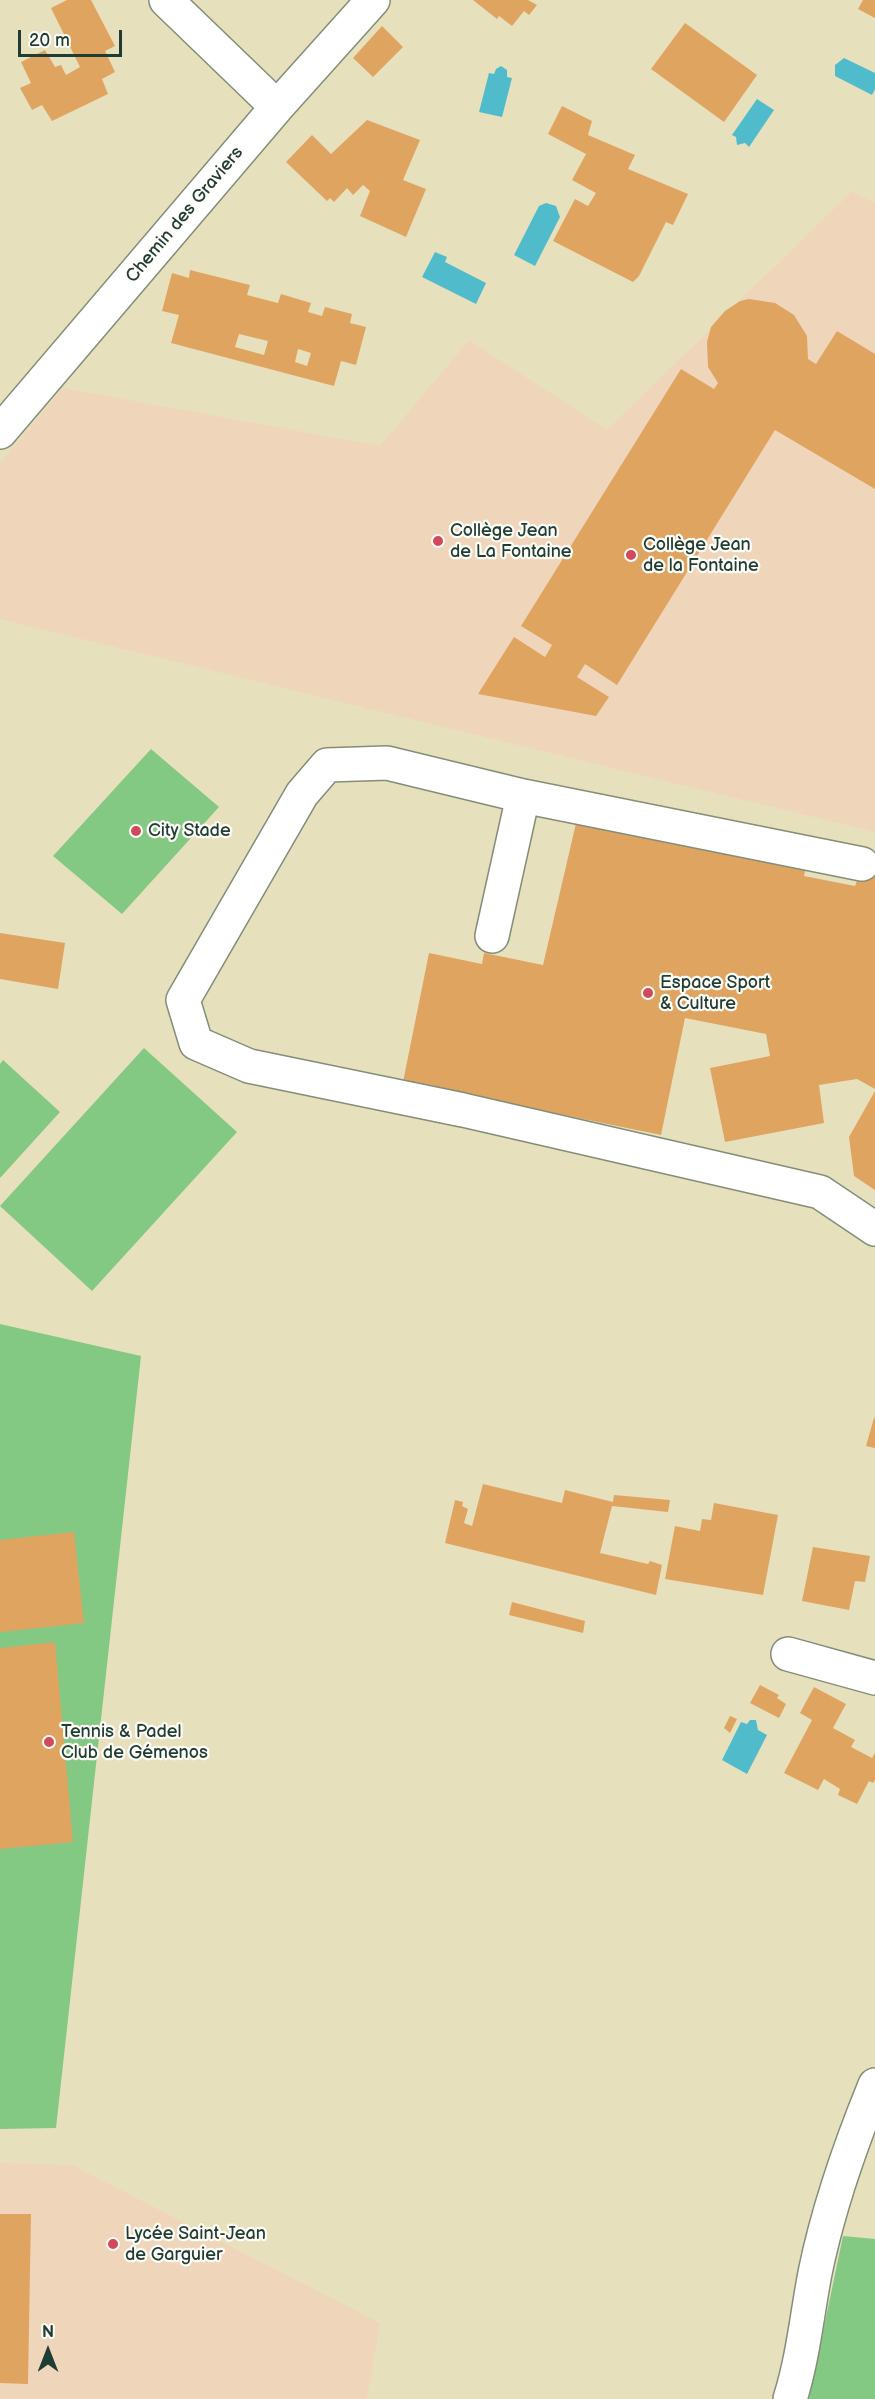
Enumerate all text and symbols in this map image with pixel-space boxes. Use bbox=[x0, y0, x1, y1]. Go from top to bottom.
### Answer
scale bar bbox=[21, 18, 124, 56]
text: 20 m bbox=[29, 30, 70, 51]
street label: Chemin des Graviers bbox=[122, 143, 248, 287]
place label: Collège Jean de La Fontaine bbox=[450, 520, 571, 562]
marker: Collège Jean de La Fontaine bbox=[431, 534, 445, 548]
place label: Collège Jean de la Fontaine bbox=[643, 534, 759, 576]
marker: Collège Jean de la Fontaine bbox=[624, 548, 638, 562]
place label: City Stade bbox=[148, 820, 231, 842]
marker: City Stade bbox=[129, 824, 143, 838]
place label: Espace Sport & Culture bbox=[660, 972, 770, 1014]
marker: Espace Sport & Culture bbox=[641, 986, 655, 1000]
place label: Tennis & Padel Club de Gémenos bbox=[61, 1721, 208, 1764]
marker: Tennis & Padel Club de Gémenos bbox=[42, 1735, 56, 1749]
place label: Lycée Saint-Jean de Garguier bbox=[125, 2223, 266, 2266]
marker: Lycée Saint-Jean de Garguier bbox=[106, 2237, 120, 2251]
north arrow bbox=[18, 2321, 78, 2381]
text: N bbox=[42, 2323, 54, 2342]

